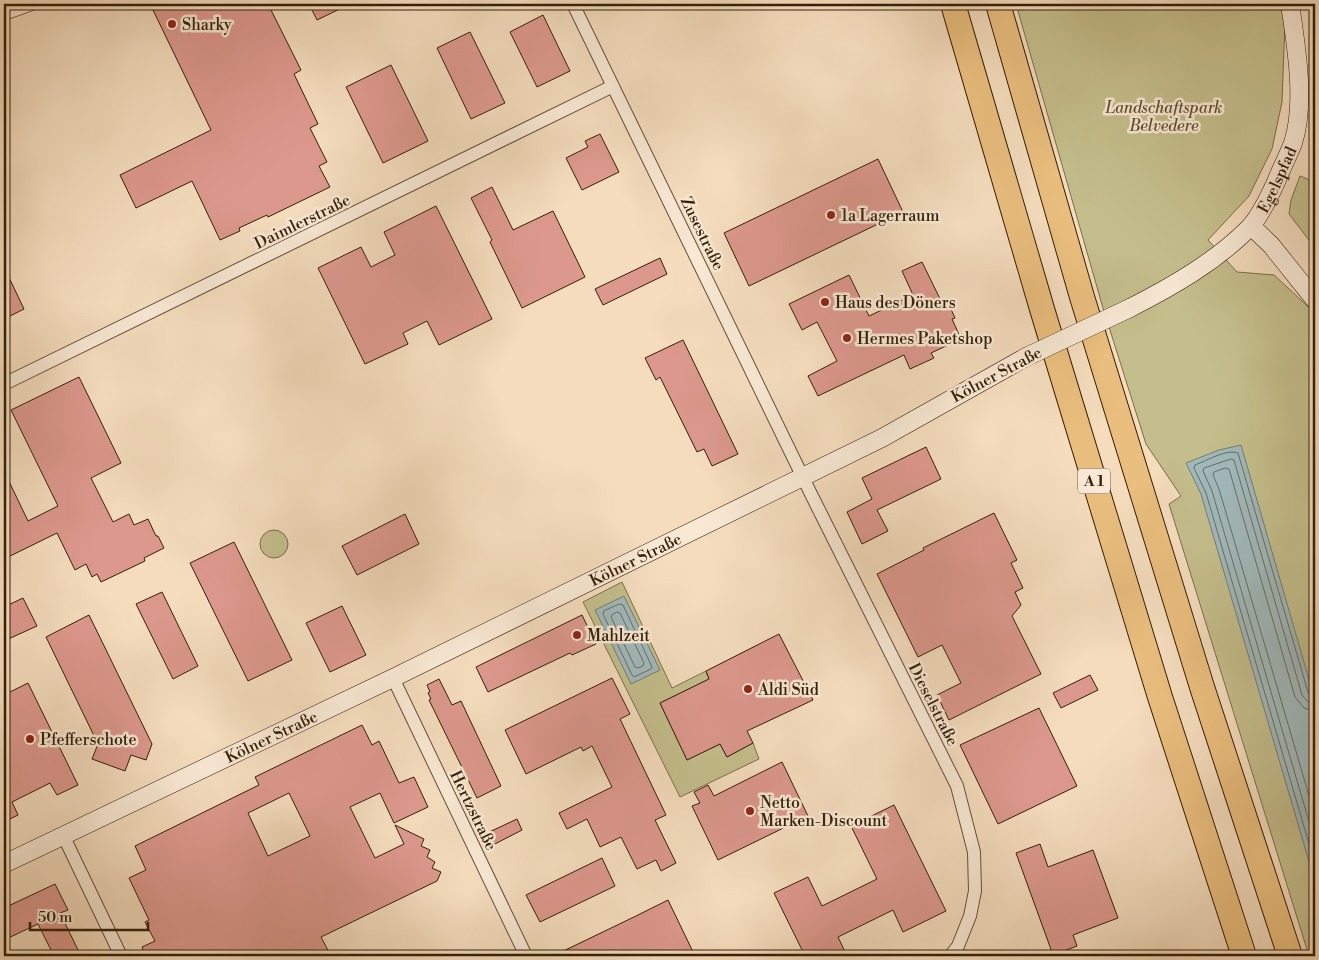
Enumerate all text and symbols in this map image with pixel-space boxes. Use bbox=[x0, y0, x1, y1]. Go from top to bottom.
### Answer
place label: Sharky bbox=[182, 15, 232, 35]
marker: Sharky bbox=[166, 18, 178, 30]
park label: Landschaftspark Belvedere bbox=[1104, 98, 1223, 136]
street label: Egelspfad bbox=[1253, 144, 1301, 217]
street label: Daimlerstraße bbox=[251, 190, 354, 254]
street label: Zusestraße bbox=[676, 193, 729, 274]
place label: 1a Lagerraum bbox=[841, 206, 939, 226]
marker: 1a Lagerraum bbox=[825, 209, 837, 221]
place label: Haus des Döners bbox=[835, 293, 956, 313]
marker: Haus des Döners bbox=[819, 296, 831, 308]
place label: Hermes Paketshop bbox=[857, 329, 993, 349]
marker: Hermes Paketshop bbox=[841, 332, 853, 344]
street label: Kölner Straße bbox=[948, 343, 1045, 407]
road number: A 1 bbox=[1078, 468, 1110, 494]
street label: Kölner Straße bbox=[586, 529, 685, 591]
place label: Mahlzeit bbox=[587, 626, 650, 646]
marker: Mahlzeit bbox=[571, 629, 583, 641]
street label: Dieselstraße bbox=[904, 660, 963, 749]
place label: Aldi Süd bbox=[757, 680, 819, 700]
marker: Aldi Süd bbox=[742, 683, 754, 695]
street label: Kölner Straße bbox=[222, 707, 321, 768]
place label: Pfefferschote bbox=[40, 730, 136, 750]
marker: Pfefferschote bbox=[24, 733, 36, 745]
street label: Hertzstraße bbox=[445, 767, 501, 854]
place label: Netto Marken-Discount bbox=[760, 793, 888, 831]
marker: Netto Marken-Discount bbox=[744, 805, 756, 817]
scale bar bbox=[30, 900, 148, 932]
text: 50 m bbox=[38, 908, 72, 927]

